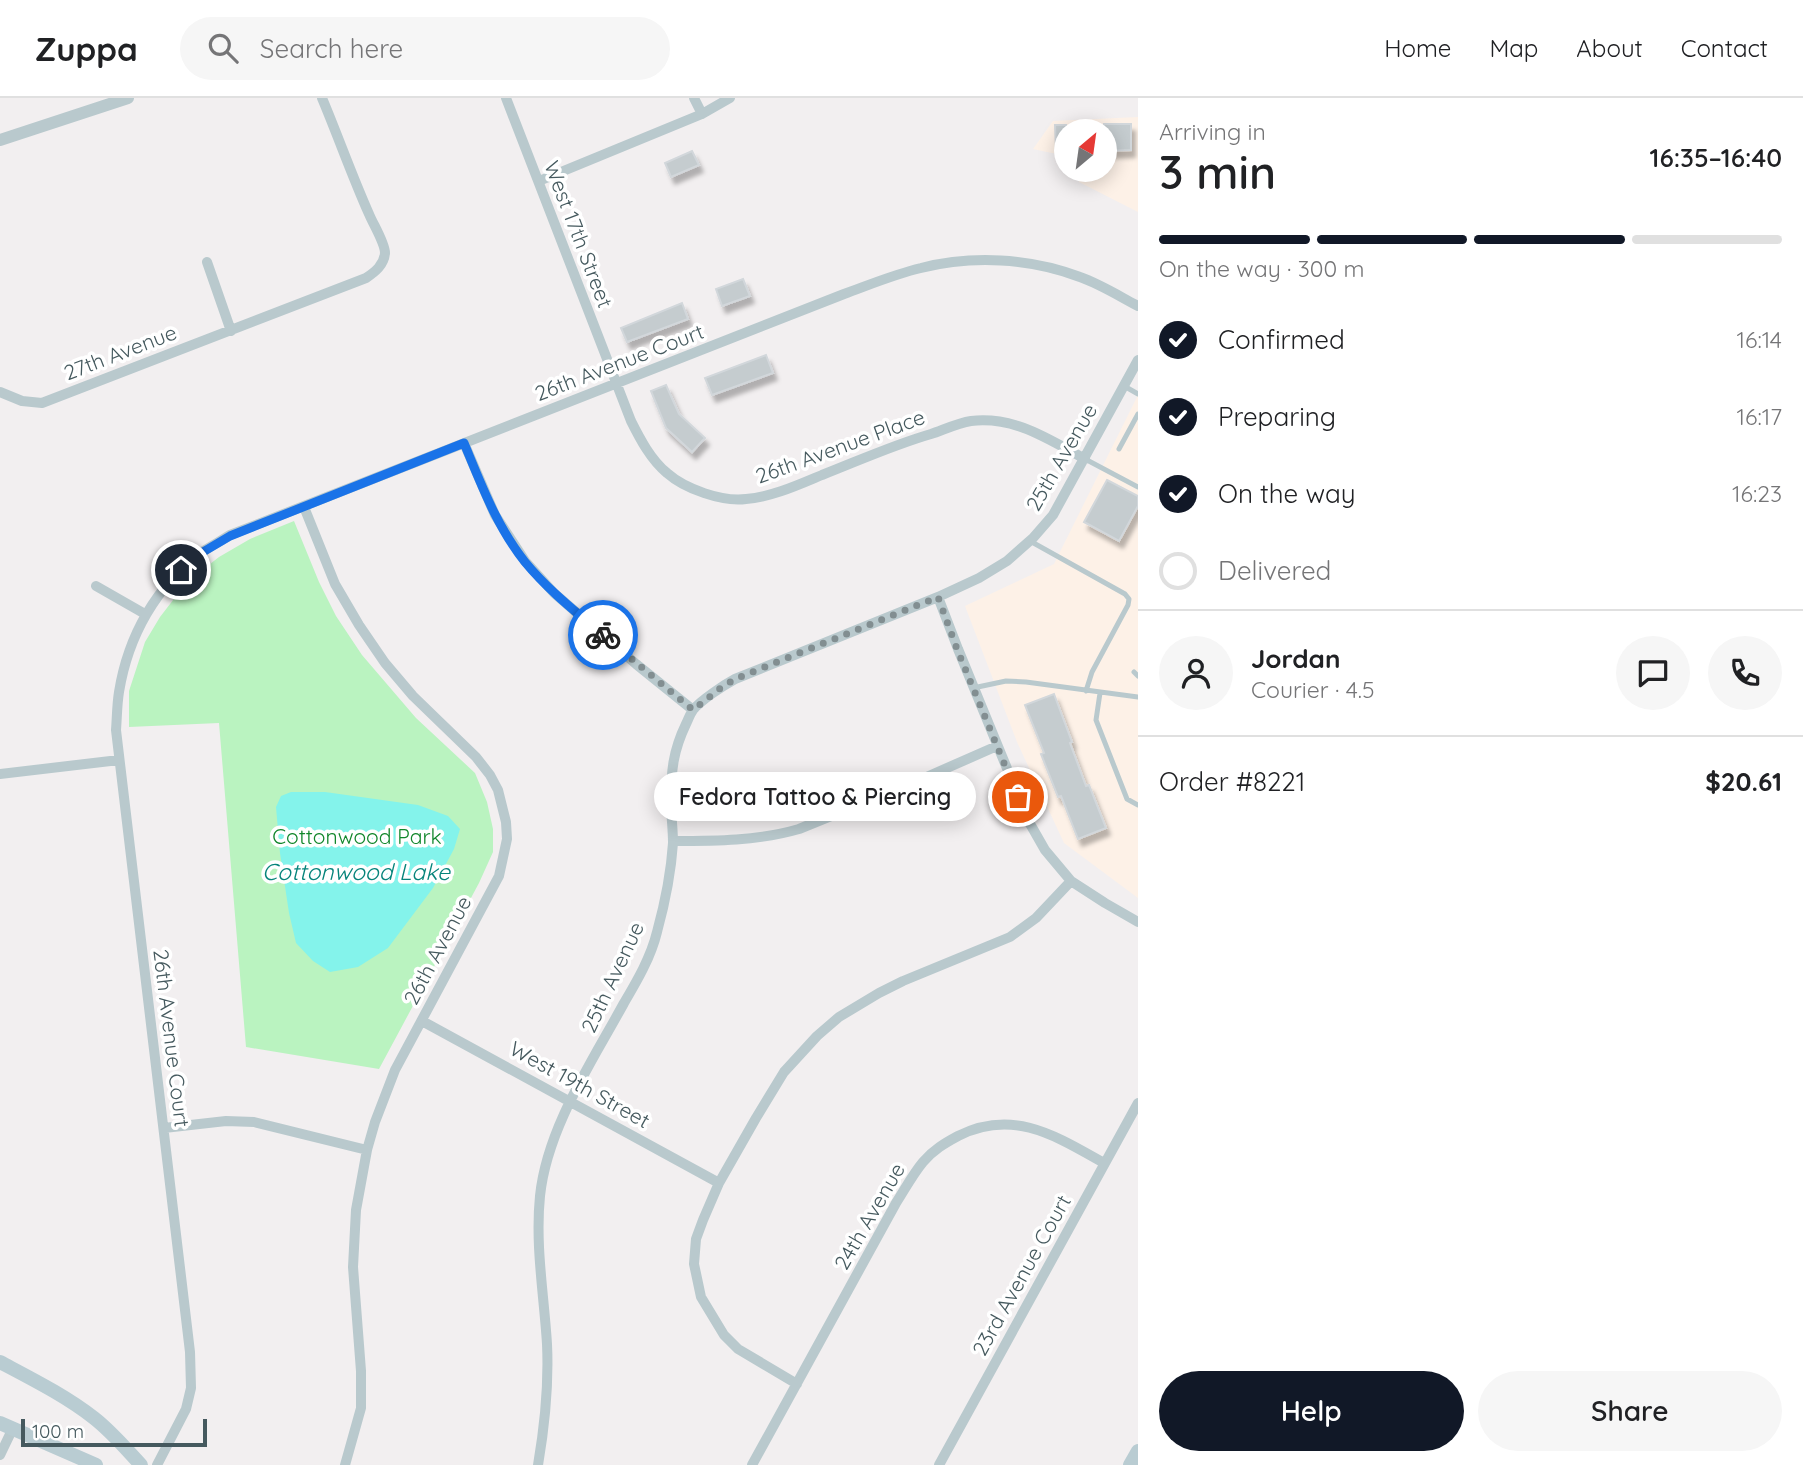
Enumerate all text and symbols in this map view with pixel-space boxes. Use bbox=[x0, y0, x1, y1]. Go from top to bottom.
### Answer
search box bbox=[180, 17, 670, 80]
text: Zuppa bbox=[35, 28, 138, 69]
icon: search bbox=[204, 29, 242, 67]
text: Search here bbox=[260, 32, 403, 65]
text: Home bbox=[1384, 33, 1451, 63]
text: Map bbox=[1489, 33, 1538, 63]
text: About bbox=[1576, 33, 1643, 63]
text: Contact bbox=[1681, 33, 1768, 63]
text: Arriving in bbox=[1159, 117, 1266, 146]
north arrow bbox=[1054, 119, 1116, 182]
map controls bbox=[1054, 119, 1117, 182]
text: 16:35–16:40 bbox=[1649, 141, 1782, 174]
text: 3 min bbox=[1159, 143, 1276, 201]
street label: West 17th Street bbox=[539, 157, 619, 311]
text: On the way · 300 m bbox=[1159, 254, 1364, 283]
street label: 26th Avenue Court bbox=[531, 318, 707, 406]
street label: 27th Avenue bbox=[60, 319, 180, 385]
icon: check bbox=[1159, 321, 1197, 359]
text: Confirmed bbox=[1218, 323, 1345, 356]
text: 16:14 bbox=[1737, 325, 1782, 354]
icon: check bbox=[1159, 398, 1197, 436]
street label: 25th Avenue bbox=[1020, 399, 1102, 515]
text: Preparing bbox=[1218, 400, 1336, 433]
text: 16:17 bbox=[1737, 402, 1782, 431]
street label: 26th Avenue Place bbox=[752, 403, 928, 489]
icon: check bbox=[1159, 475, 1197, 513]
text: On the way bbox=[1218, 477, 1356, 510]
text: 16:23 bbox=[1732, 479, 1782, 508]
pin bbox=[151, 540, 211, 600]
icon: home bbox=[162, 551, 200, 589]
text: Delivered bbox=[1218, 554, 1331, 587]
courier bbox=[568, 600, 638, 670]
icon: bike bbox=[584, 616, 622, 654]
button: person bbox=[1159, 636, 1233, 710]
button: chat bbox=[1616, 636, 1690, 710]
button: phone bbox=[1708, 636, 1782, 710]
text: Jordan bbox=[1251, 642, 1340, 675]
text: Courier · 4.5 bbox=[1251, 675, 1375, 704]
text: Order #8221 bbox=[1159, 765, 1305, 798]
text: $20.61 bbox=[1705, 765, 1782, 798]
pin bbox=[988, 767, 1048, 827]
callout: Fedora Tattoo & Piercing bbox=[654, 772, 976, 822]
icon: bag bbox=[999, 778, 1037, 816]
text: Fedora Tattoo & Piercing bbox=[679, 782, 951, 811]
park label: Cottonwood Park bbox=[272, 823, 442, 849]
water label: Cottonwood Lake bbox=[262, 857, 451, 886]
street label: 26th Avenue bbox=[397, 891, 477, 1009]
street label: 25th Avenue bbox=[575, 917, 649, 1037]
street label: 26th Avenue Court bbox=[148, 948, 196, 1128]
street label: West 19th Street bbox=[505, 1035, 655, 1133]
street label: 24th Avenue bbox=[828, 1158, 910, 1274]
street label: 23rd Avenue Court bbox=[966, 1190, 1076, 1360]
button: Help bbox=[1159, 1371, 1464, 1451]
button: Share bbox=[1478, 1371, 1782, 1451]
scale bar bbox=[21, 1416, 206, 1448]
text: 100 m bbox=[32, 1419, 84, 1443]

